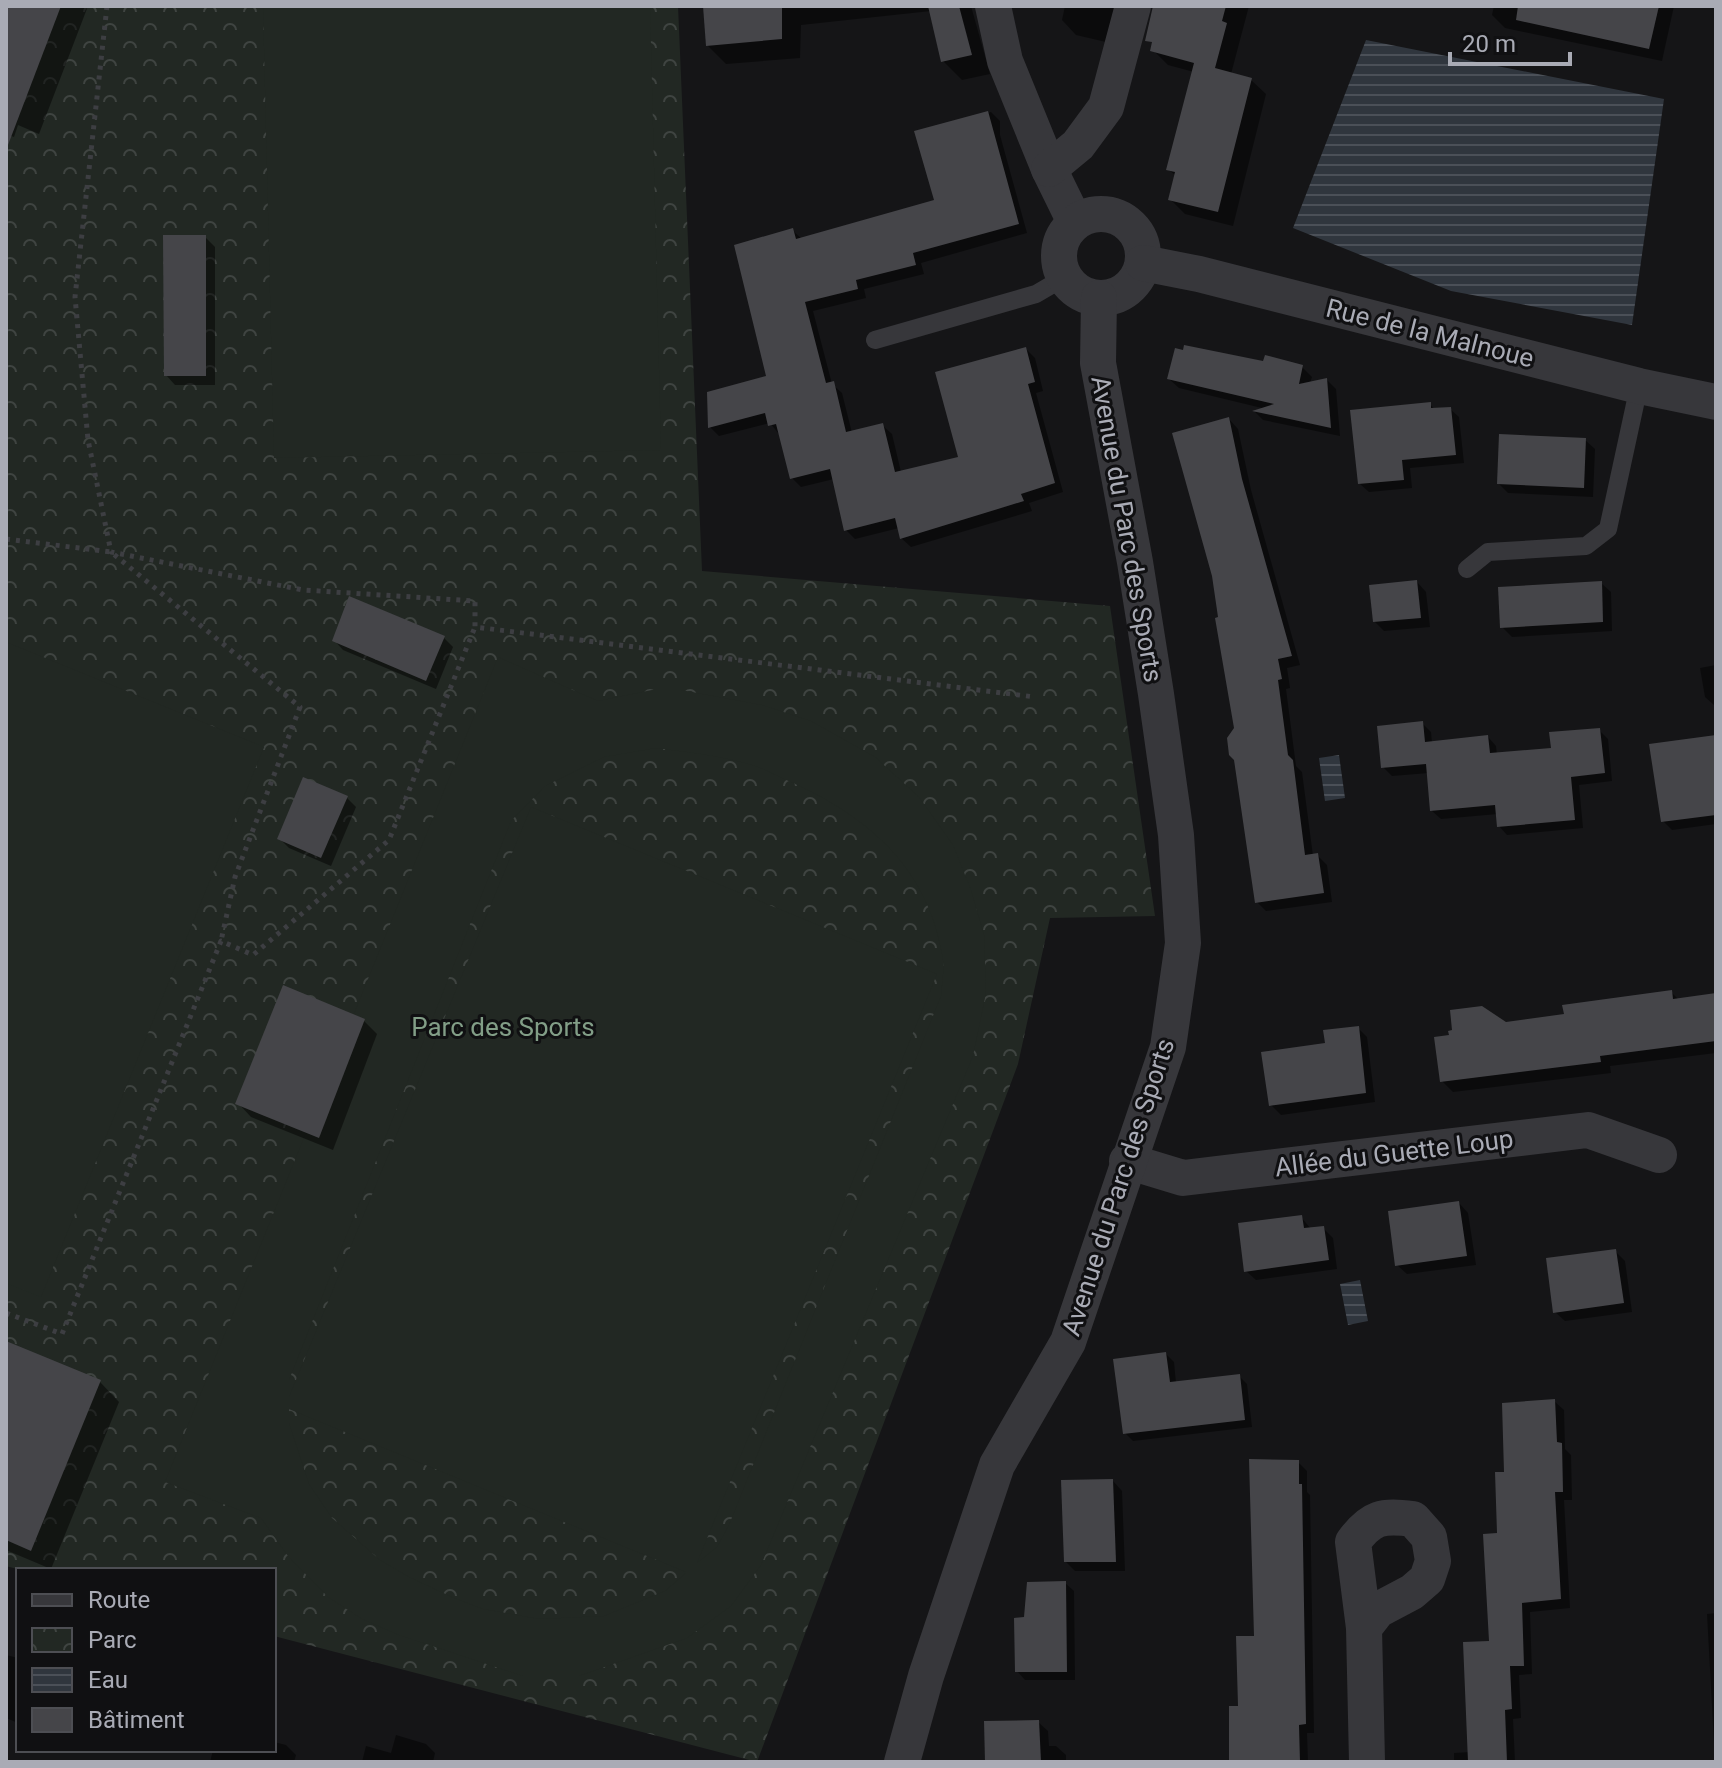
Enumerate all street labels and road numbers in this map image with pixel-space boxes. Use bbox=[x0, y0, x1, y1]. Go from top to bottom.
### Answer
street label: Rue de la Malnoue bbox=[1323, 293, 1537, 373]
street label: Avenue du Parc des Sports bbox=[1085, 373, 1169, 685]
street label: Avenue du Parc des Sports bbox=[1056, 1035, 1180, 1339]
street label: Allée du Guette Loup bbox=[1273, 1123, 1515, 1183]

